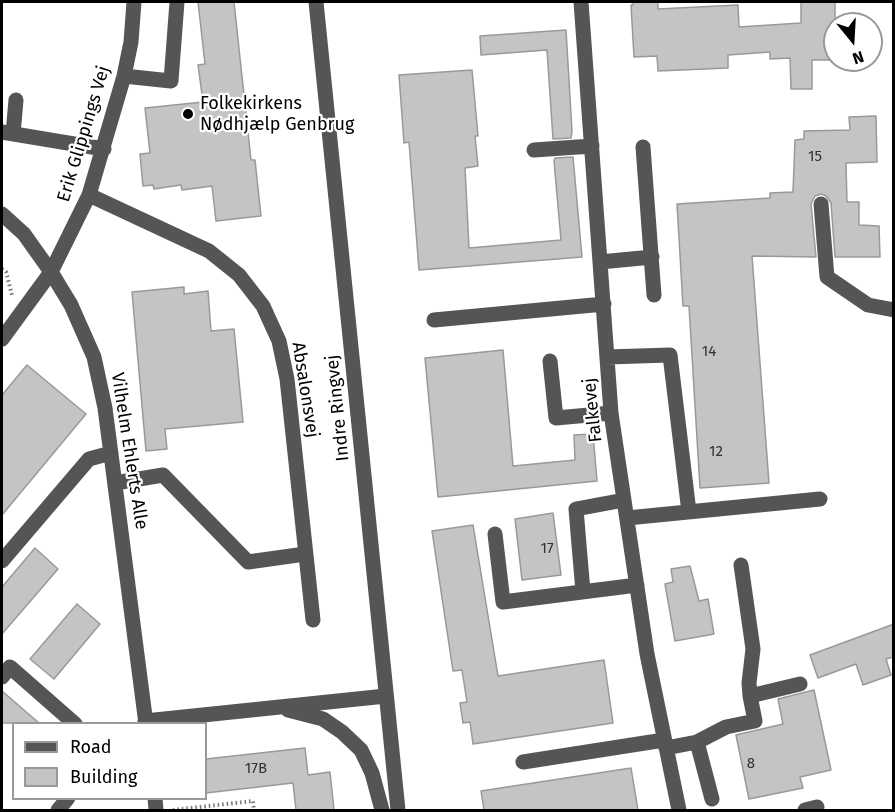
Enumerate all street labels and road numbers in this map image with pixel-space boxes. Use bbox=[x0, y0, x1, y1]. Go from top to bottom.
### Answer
street label: Erik Glippings Vej bbox=[53, 63, 115, 205]
street label: Absalonsvej bbox=[287, 340, 323, 440]
street label: Indre Ringvej bbox=[322, 354, 354, 462]
street label: Vilhelm Ehlerts Alle bbox=[106, 371, 152, 531]
street label: Falkevej bbox=[579, 377, 607, 443]

